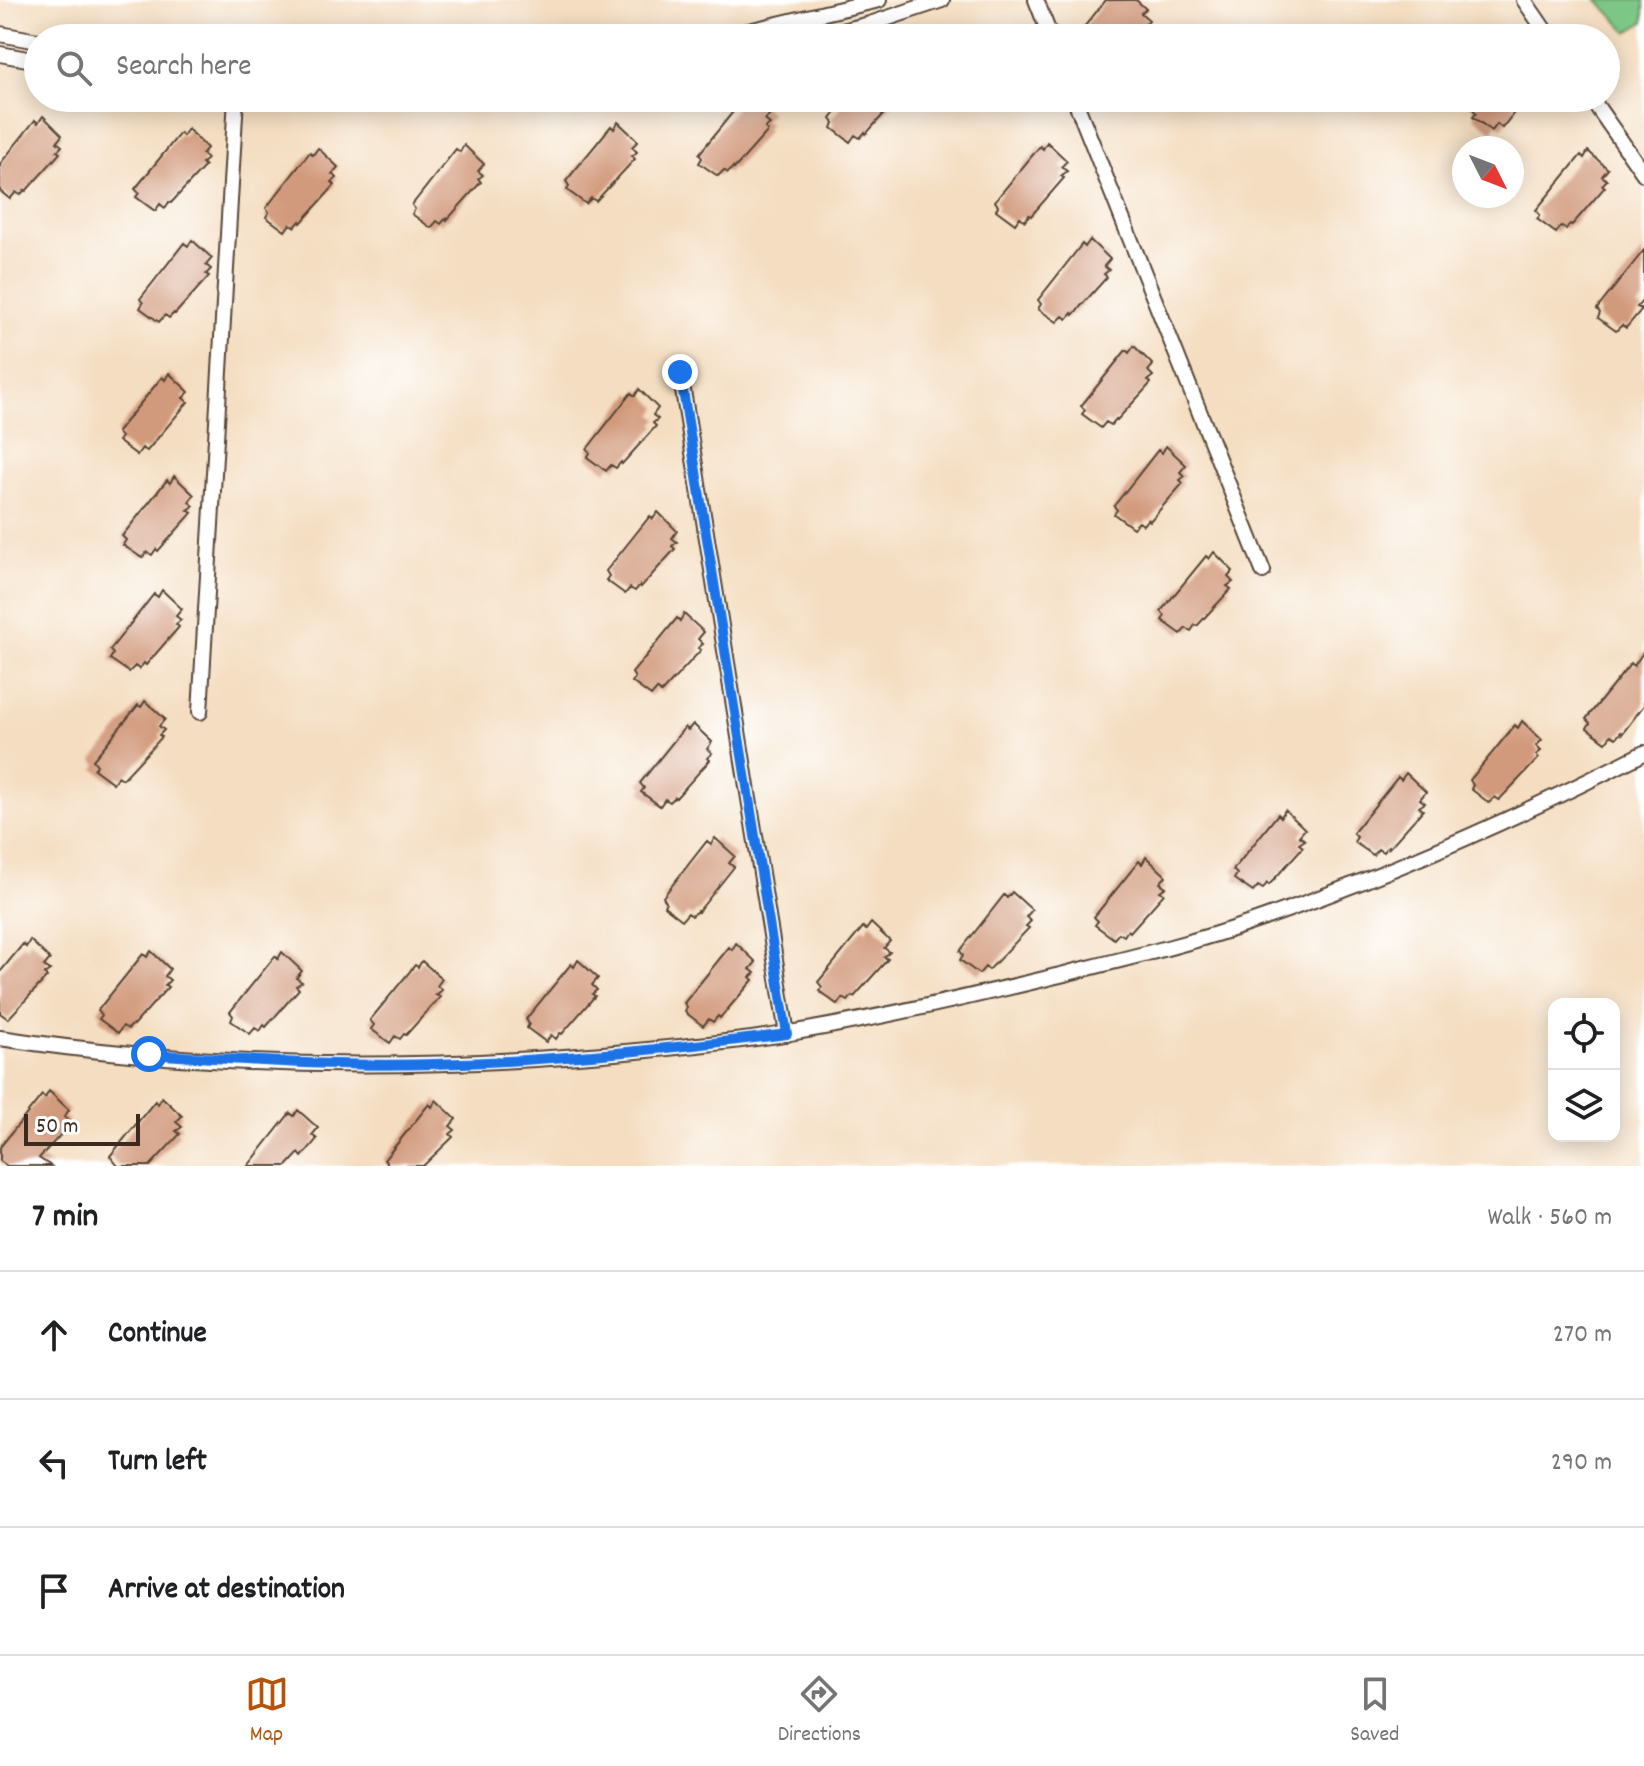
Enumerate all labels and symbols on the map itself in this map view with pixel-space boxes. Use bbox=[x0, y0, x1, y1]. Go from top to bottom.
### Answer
north arrow bbox=[1452, 136, 1524, 208]
route end bbox=[662, 354, 698, 390]
route start bbox=[131, 1036, 167, 1072]
scale bar bbox=[24, 1110, 140, 1146]

